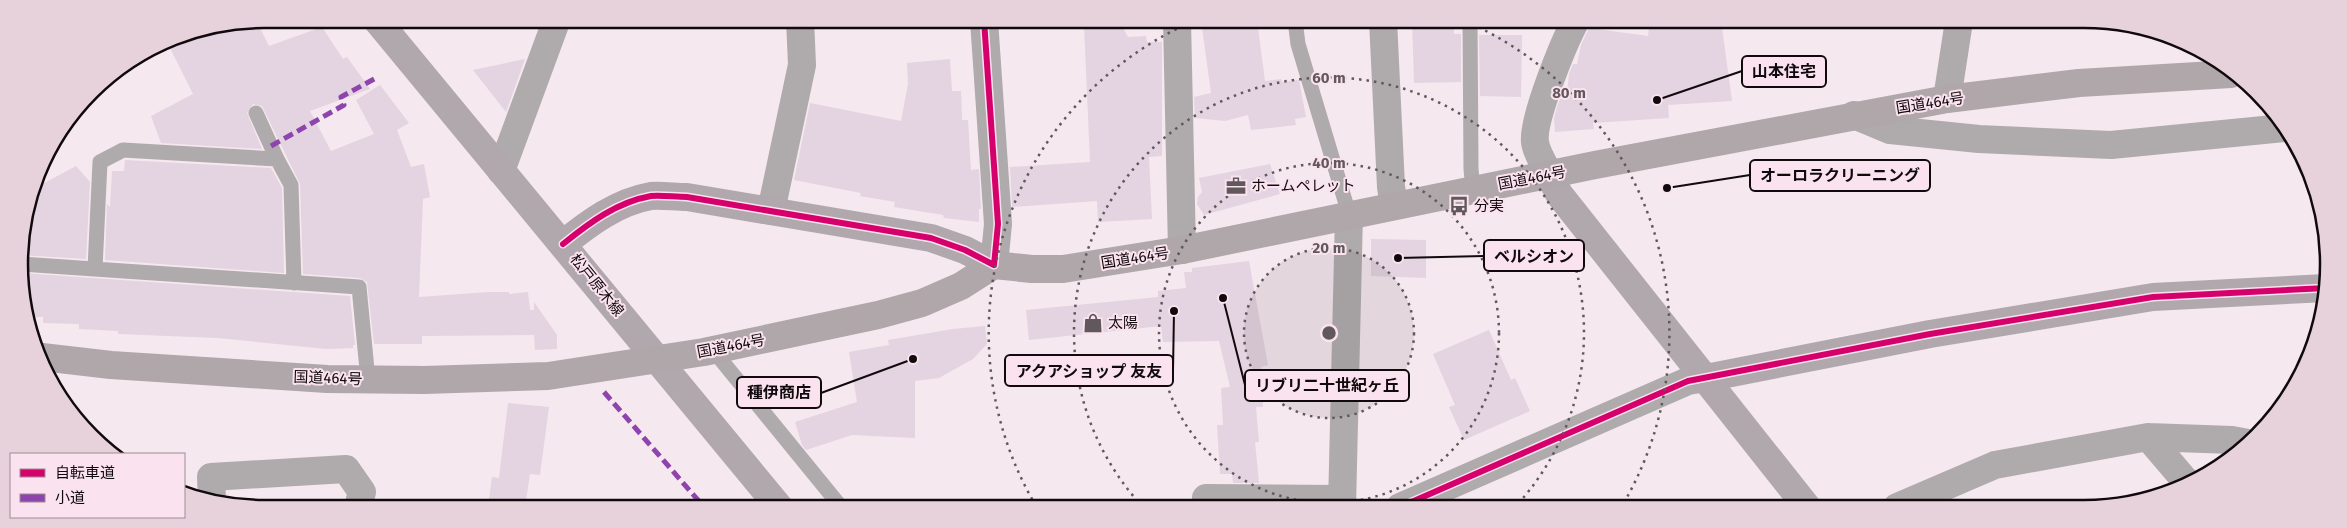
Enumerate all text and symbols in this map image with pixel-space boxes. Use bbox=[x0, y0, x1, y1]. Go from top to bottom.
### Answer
callout: 山本住宅 bbox=[1742, 56, 1826, 87]
text: 山本住宅 bbox=[1752, 62, 1816, 81]
text: 60 m bbox=[1312, 69, 1346, 87]
text: 80 m bbox=[1552, 84, 1586, 102]
street label: 国道464号 bbox=[1895, 89, 1965, 117]
text: 40 m bbox=[1312, 154, 1346, 172]
callout: オーロラクリーニング bbox=[1750, 160, 1930, 191]
street label: 国道464号 bbox=[1496, 163, 1568, 193]
text: オーロラクリーニング bbox=[1760, 166, 1920, 185]
office icon: ホームペレット bbox=[1225, 175, 1247, 197]
place label: ホームペレット bbox=[1251, 177, 1356, 195]
bus stop icon: 分実 bbox=[1448, 195, 1470, 217]
place label: 分実 bbox=[1474, 197, 1504, 215]
text: 20 m bbox=[1313, 239, 1345, 257]
callout: ベルシオン bbox=[1484, 240, 1584, 271]
street label: 国道464号 bbox=[1100, 244, 1170, 272]
text: ベルシオン bbox=[1494, 247, 1574, 266]
street label: 松戸原木線 bbox=[566, 250, 628, 320]
shop icon: 太陽 bbox=[1082, 312, 1104, 334]
place label: 太陽 bbox=[1108, 314, 1138, 332]
centre of rings bbox=[1320, 324, 1338, 342]
street label: 国道464号 bbox=[695, 331, 767, 361]
callout: アクアショップ 友友 bbox=[1005, 355, 1173, 386]
text: アクアショップ 友友 bbox=[1016, 362, 1162, 381]
street label: 国道464号 bbox=[293, 368, 363, 388]
callout: リブリ二十世紀ヶ丘 bbox=[1245, 370, 1409, 401]
text: リブリ二十世紀ヶ丘 bbox=[1255, 376, 1399, 395]
callout: 種伊商店 bbox=[737, 377, 821, 408]
text: 種伊商店 bbox=[747, 383, 811, 402]
legend bbox=[10, 453, 185, 518]
text: 自転車道 bbox=[55, 464, 115, 482]
text: 小道 bbox=[55, 489, 85, 507]

